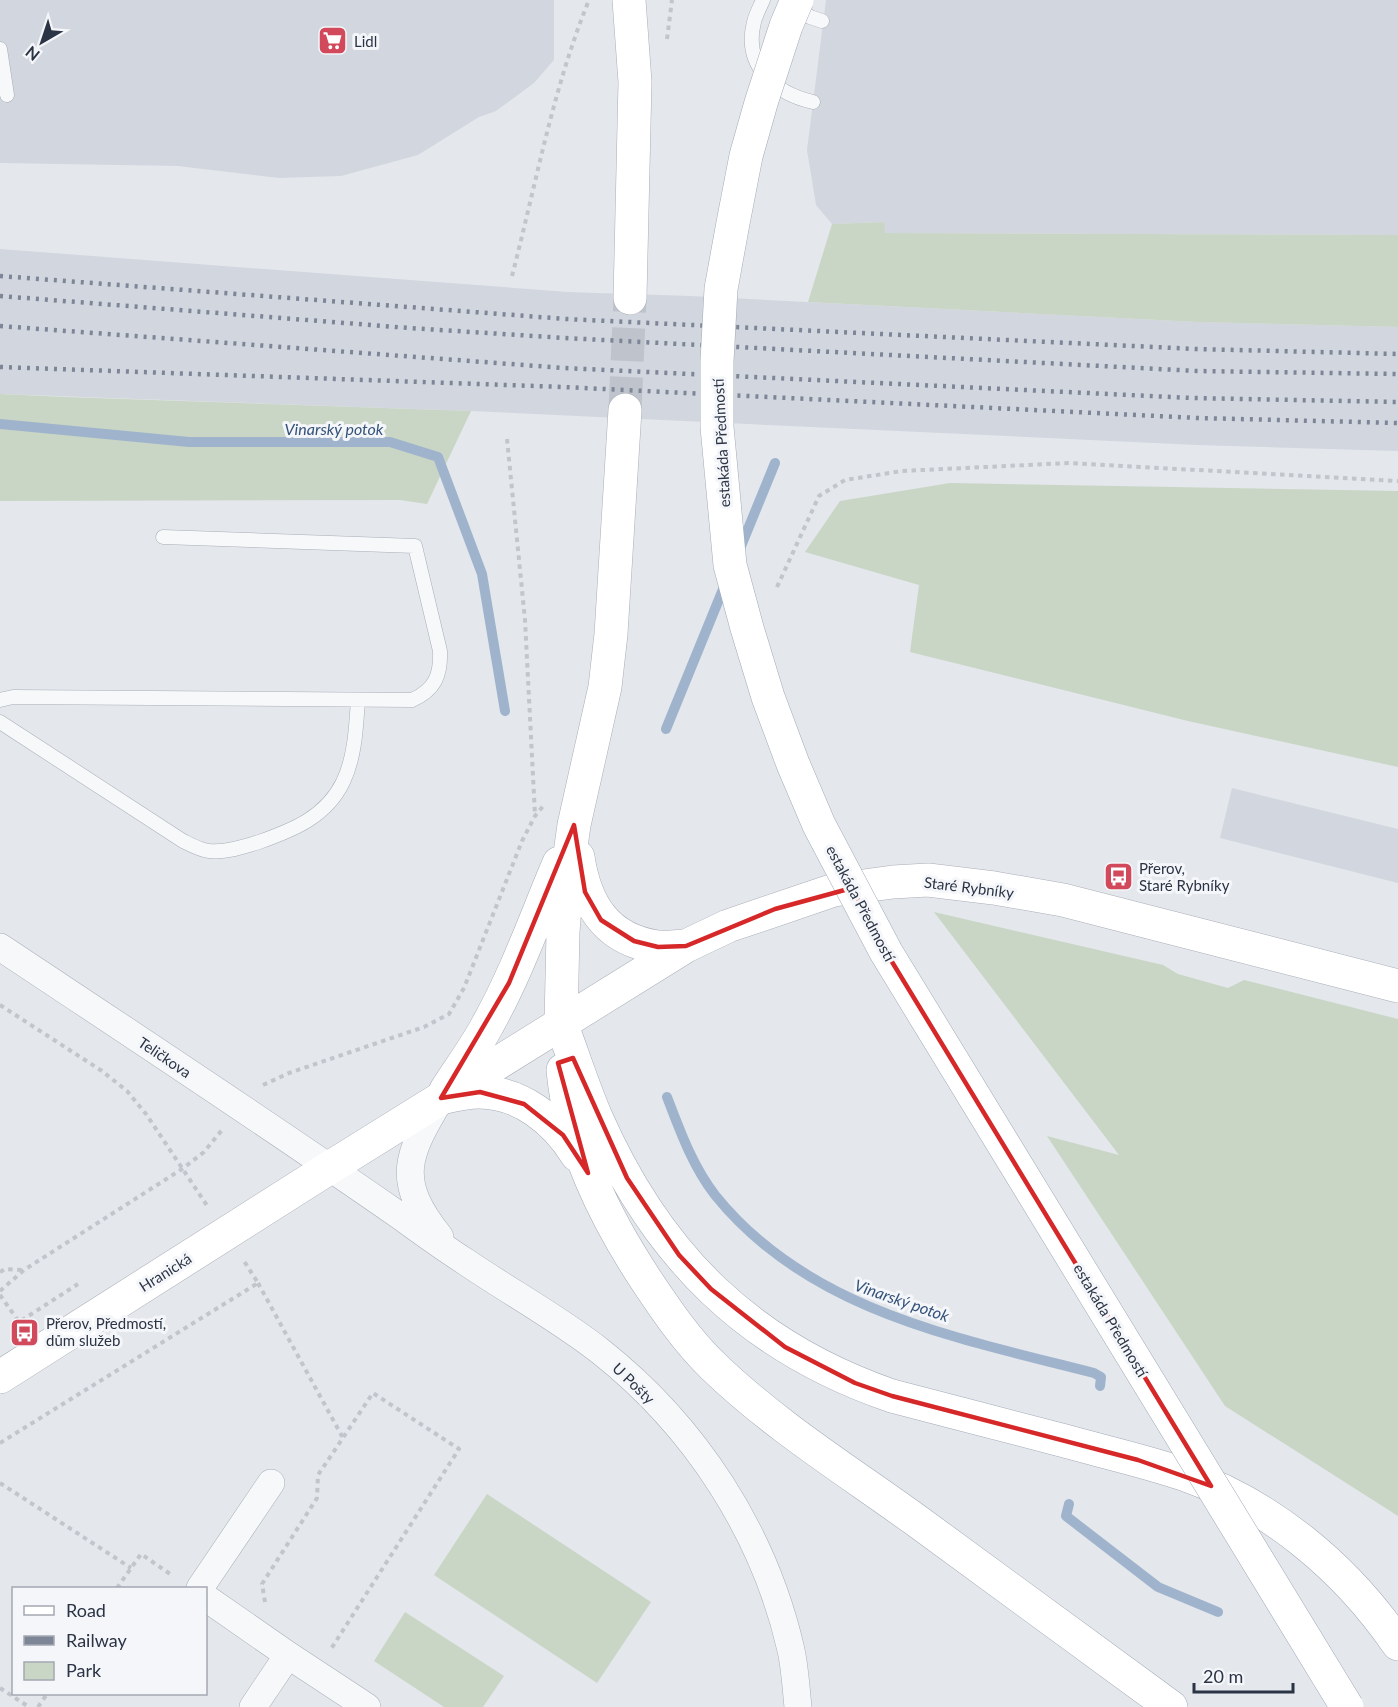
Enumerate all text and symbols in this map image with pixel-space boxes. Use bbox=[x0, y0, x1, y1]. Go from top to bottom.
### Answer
north arrow bbox=[12, 12, 72, 72]
supermarket icon: Lidl bbox=[317, 25, 349, 57]
place label: Lidl bbox=[354, 32, 377, 50]
text: N bbox=[21, 43, 43, 65]
street label: estakáda Předmostí bbox=[709, 377, 733, 508]
water label: Vinarský potok bbox=[285, 419, 384, 438]
street label: estakáda Předmostí bbox=[823, 842, 900, 965]
place label: Přerov, Staré Rybníky bbox=[1139, 859, 1230, 894]
bus stop icon: Přerov, Staré Rybníky bbox=[1102, 861, 1134, 893]
street label: Staré Rybníky bbox=[923, 873, 1015, 901]
street label: Teličkova bbox=[135, 1033, 195, 1081]
street label: Hranická bbox=[135, 1249, 195, 1295]
street label: estakáda Předmostí bbox=[1070, 1260, 1152, 1381]
water label: Vinarský potok bbox=[852, 1275, 952, 1325]
place label: Přerov, Předmostí, dům služeb bbox=[46, 1314, 166, 1349]
bus stop icon: Přerov, Předmostí, dům služeb bbox=[9, 1316, 41, 1348]
street label: U Pošty bbox=[609, 1359, 659, 1408]
legend bbox=[12, 1587, 207, 1695]
text: Road bbox=[66, 1599, 106, 1621]
text: Railway bbox=[66, 1629, 127, 1651]
scale bar bbox=[1194, 1656, 1293, 1694]
text: Park bbox=[66, 1659, 102, 1681]
text: 20 m bbox=[1203, 1665, 1243, 1687]

